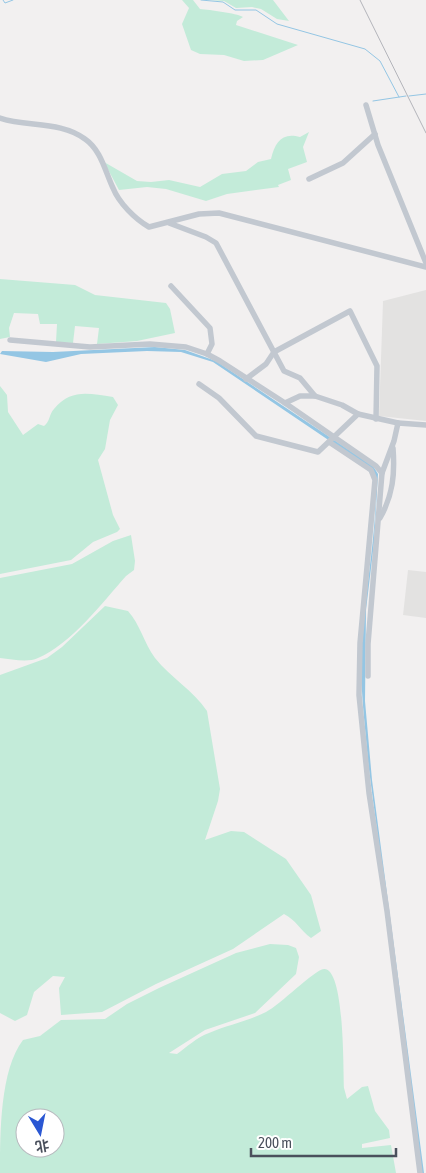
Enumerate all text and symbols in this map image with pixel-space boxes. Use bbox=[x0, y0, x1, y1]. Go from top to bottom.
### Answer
north arrow bbox=[15, 1108, 65, 1158]
scale bar bbox=[251, 1126, 396, 1158]
text: 200 m bbox=[258, 1134, 292, 1151]
text: 北 bbox=[34, 1137, 51, 1155]

